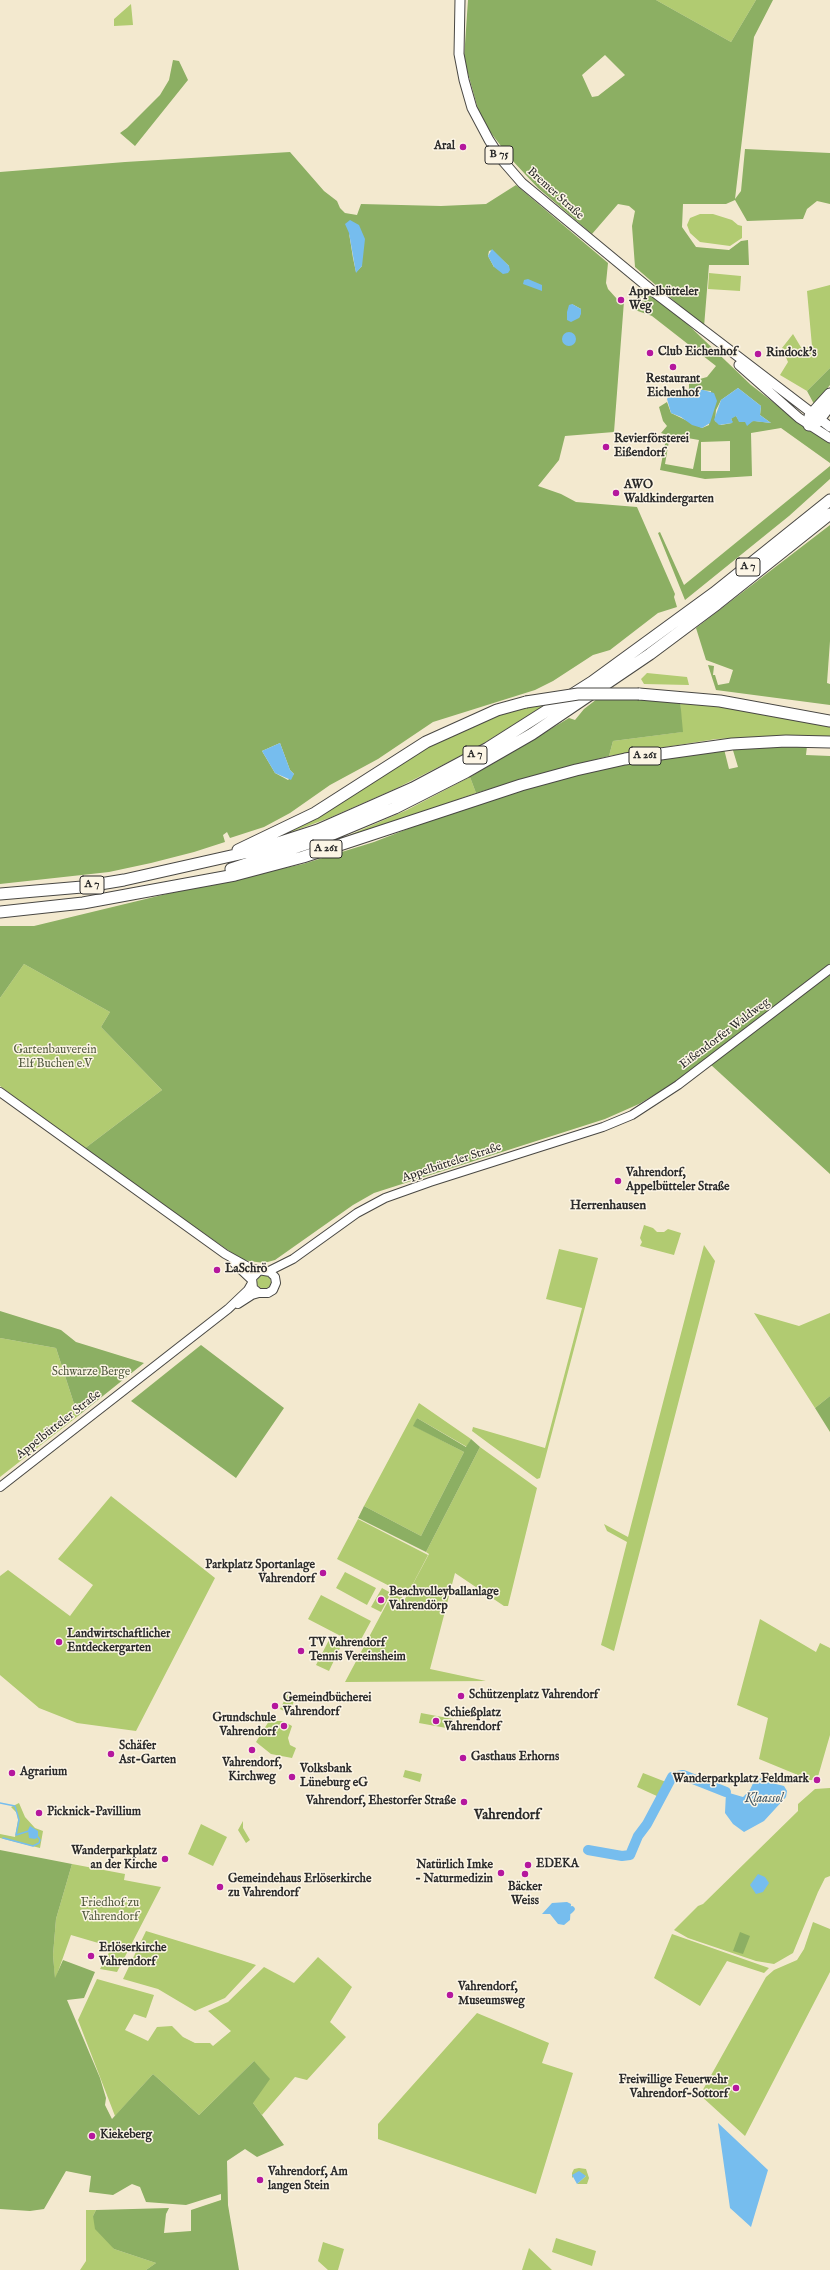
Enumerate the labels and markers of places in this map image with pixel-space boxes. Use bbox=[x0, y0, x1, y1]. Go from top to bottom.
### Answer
place label: Aral bbox=[434, 140, 455, 154]
marker: Aral bbox=[458, 142, 468, 152]
place label: Appelbütteler Weg bbox=[629, 286, 698, 314]
marker: Appelbütteler Weg bbox=[616, 295, 626, 305]
place label: Club Eichenhof bbox=[658, 346, 737, 360]
place label: Rindock's bbox=[766, 347, 817, 361]
marker: Club Eichenhof bbox=[645, 348, 655, 358]
marker: Rindock's bbox=[753, 349, 763, 359]
marker: Restaurant Eichenhof bbox=[668, 362, 678, 372]
place label: Restaurant Eichenhof bbox=[646, 373, 700, 401]
place label: Revierförsterei Eißendorf bbox=[614, 433, 689, 461]
marker: Revierförsterei Eißendorf bbox=[601, 442, 611, 452]
place label: AWO Waldkindergarten bbox=[624, 479, 714, 507]
marker: AWO Waldkindergarten bbox=[611, 488, 621, 498]
place label: Vahrendorf, Appelbütteler Straße bbox=[626, 1167, 730, 1195]
marker: Vahrendorf, Appelbütteler Straße bbox=[613, 1176, 623, 1186]
place label: LaSchrö bbox=[225, 1263, 267, 1277]
marker: LaSchrö bbox=[212, 1265, 222, 1275]
place label: Parkplatz Sportanlage Vahrendorf bbox=[205, 1559, 315, 1587]
marker: Parkplatz Sportanlage Vahrendorf bbox=[318, 1568, 328, 1578]
place label: Beachvolleyballanlage Vahrendörp bbox=[389, 1586, 499, 1614]
marker: Beachvolleyballanlage Vahrendörp bbox=[376, 1595, 386, 1605]
place label: Landwirtschaftlicher Entdeckergarten bbox=[67, 1628, 170, 1656]
marker: Landwirtschaftlicher Entdeckergarten bbox=[54, 1637, 64, 1647]
place label: TV Vahrendorf Tennis Vereinsheim bbox=[309, 1637, 406, 1665]
marker: TV Vahrendorf Tennis Vereinsheim bbox=[296, 1646, 306, 1656]
place label: Schützenplatz Vahrendorf bbox=[469, 1689, 598, 1703]
marker: Schützenplatz Vahrendorf bbox=[456, 1691, 466, 1701]
place label: Gemeindbücherei Vahrendorf bbox=[283, 1692, 372, 1720]
marker: Gemeindbücherei Vahrendorf bbox=[270, 1701, 280, 1711]
place label: Schießplatz Vahrendorf bbox=[444, 1707, 501, 1735]
place label: Grundschule Vahrendorf bbox=[212, 1712, 276, 1740]
marker: Schießplatz Vahrendorf bbox=[431, 1716, 441, 1726]
marker: Grundschule Vahrendorf bbox=[279, 1721, 289, 1731]
place label: Schäfer Ast-Garten bbox=[119, 1740, 176, 1768]
marker: Vahrendorf, Kirchweg bbox=[247, 1745, 257, 1755]
marker: Schäfer Ast-Garten bbox=[106, 1749, 116, 1759]
place label: Gasthaus Erhorns bbox=[471, 1751, 559, 1765]
marker: Gasthaus Erhorns bbox=[458, 1753, 468, 1763]
place label: Vahrendorf, Kirchweg bbox=[222, 1757, 282, 1785]
place label: Volksbank Lüneburg eG bbox=[300, 1763, 368, 1791]
place label: Agrarium bbox=[20, 1766, 67, 1780]
marker: Agrarium bbox=[7, 1768, 17, 1778]
marker: Volksbank Lüneburg eG bbox=[287, 1772, 297, 1782]
place label: Wanderparkplatz Feldmark bbox=[673, 1773, 809, 1787]
marker: Wanderparkplatz Feldmark bbox=[812, 1775, 822, 1785]
place label: Vahrendorf, Ehestorfer Straße bbox=[306, 1795, 456, 1809]
marker: Vahrendorf, Ehestorfer Straße bbox=[459, 1797, 469, 1807]
place label: Picknick-Pavillium bbox=[47, 1806, 141, 1820]
marker: Picknick-Pavillium bbox=[34, 1808, 44, 1818]
place label: Wanderparkplatz an der Kirche bbox=[71, 1845, 157, 1873]
marker: Wanderparkplatz an der Kirche bbox=[160, 1854, 170, 1864]
place label: EDEKA bbox=[536, 1858, 579, 1872]
place label: Natürlich Imke - Naturmedizin bbox=[415, 1859, 493, 1887]
marker: EDEKA bbox=[523, 1860, 533, 1870]
marker: Natürlich Imke - Naturmedizin bbox=[496, 1868, 506, 1878]
marker: Bäcker Weiss bbox=[520, 1869, 530, 1879]
place label: Gemeindehaus Erlöserkirche zu Vahrendorf bbox=[228, 1873, 371, 1901]
place label: Bäcker Weiss bbox=[508, 1881, 542, 1909]
marker: Gemeindehaus Erlöserkirche zu Vahrendorf bbox=[215, 1882, 225, 1892]
place label: Erlöserkirche Vahrendorf bbox=[99, 1942, 167, 1970]
marker: Erlöserkirche Vahrendorf bbox=[86, 1951, 96, 1961]
place label: Vahrendorf, Museumsweg bbox=[458, 1981, 525, 2009]
marker: Vahrendorf, Museumsweg bbox=[445, 1990, 455, 2000]
place label: Freiwillige Feuerwehr Vahrendorf-Sottorf bbox=[619, 2074, 728, 2102]
marker: Freiwillige Feuerwehr Vahrendorf-Sottorf bbox=[731, 2083, 741, 2093]
place label: Kiekeberg bbox=[100, 2129, 152, 2143]
marker: Kiekeberg bbox=[87, 2131, 97, 2141]
place label: Vahrendorf, Am langen Stein bbox=[268, 2166, 348, 2194]
marker: Vahrendorf, Am langen Stein bbox=[255, 2175, 265, 2185]

